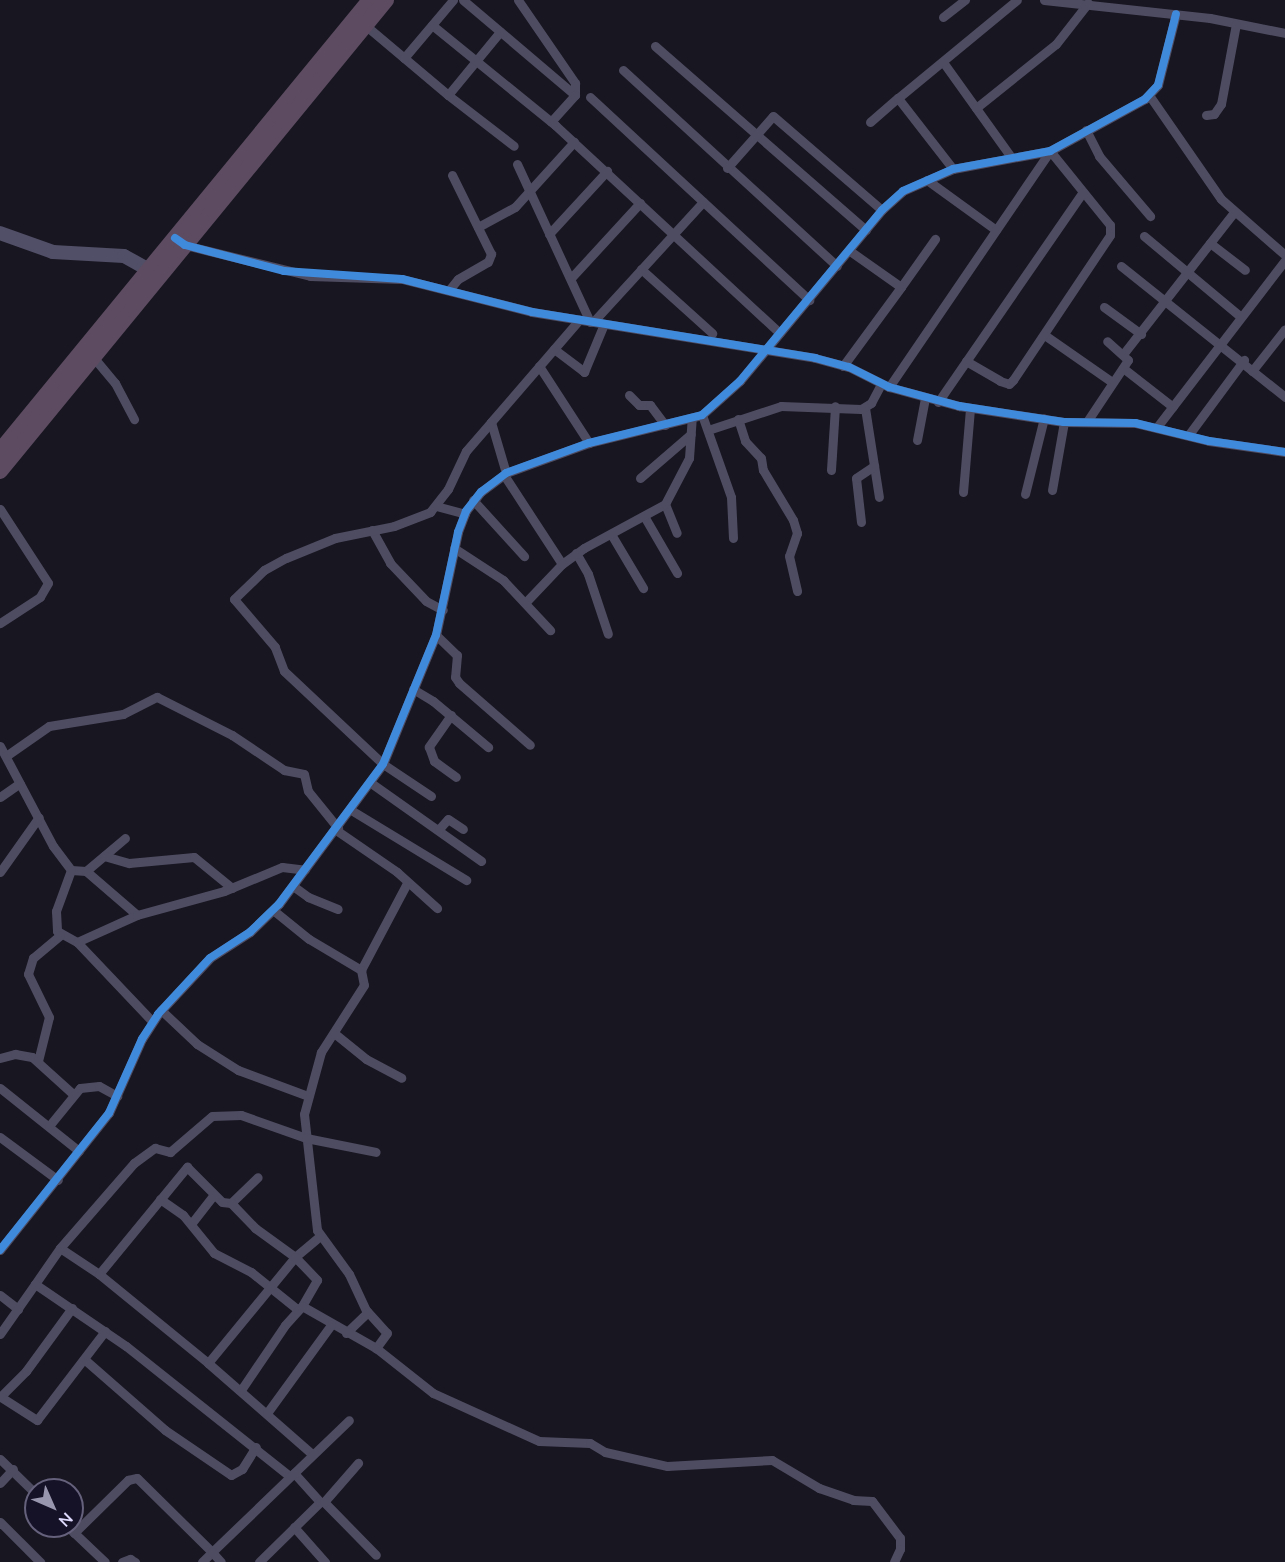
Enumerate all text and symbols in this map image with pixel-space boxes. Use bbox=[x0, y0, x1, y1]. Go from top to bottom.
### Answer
north arrow bbox=[24, 1478, 84, 1538]
text: N bbox=[53, 1507, 77, 1531]

